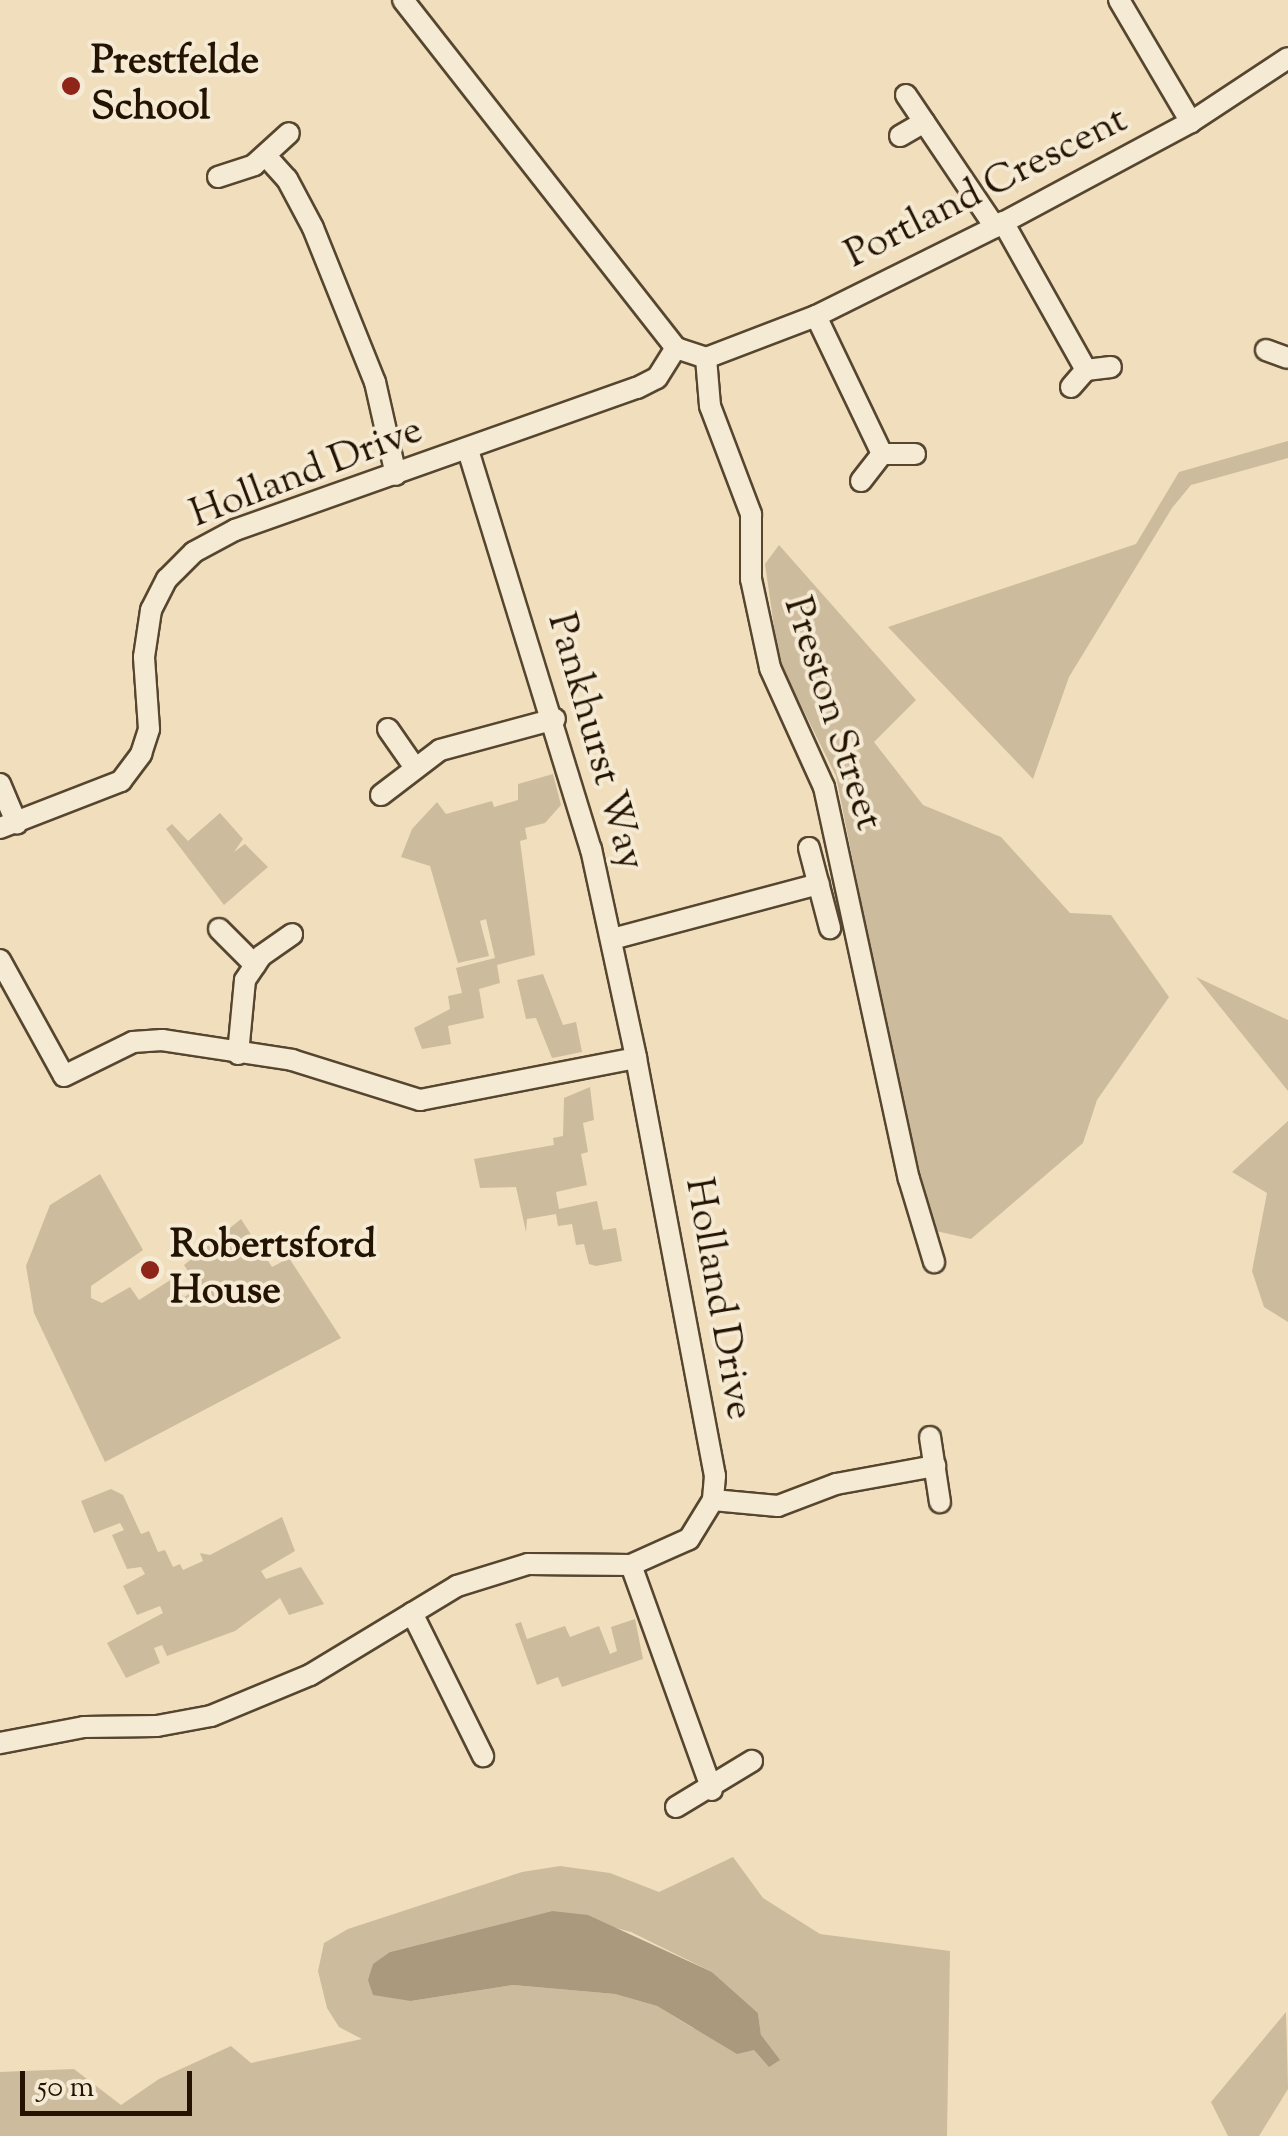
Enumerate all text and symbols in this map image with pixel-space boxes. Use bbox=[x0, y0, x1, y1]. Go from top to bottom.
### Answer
place label: Prestfelde School bbox=[91, 39, 259, 133]
marker: Prestfelde School bbox=[60, 75, 82, 97]
street label: Portland Crescent bbox=[838, 97, 1136, 281]
street label: Holland Drive bbox=[184, 408, 430, 540]
street label: Preston Street bbox=[771, 591, 891, 837]
street label: Pankhurst Way bbox=[534, 608, 654, 876]
street label: Holland Drive bbox=[672, 1174, 762, 1424]
place label: Robertsford House bbox=[170, 1223, 376, 1317]
marker: Robertsford House bbox=[139, 1259, 161, 1281]
scale bar bbox=[25, 2051, 198, 2113]
text: 50 m bbox=[37, 2067, 94, 2110]

